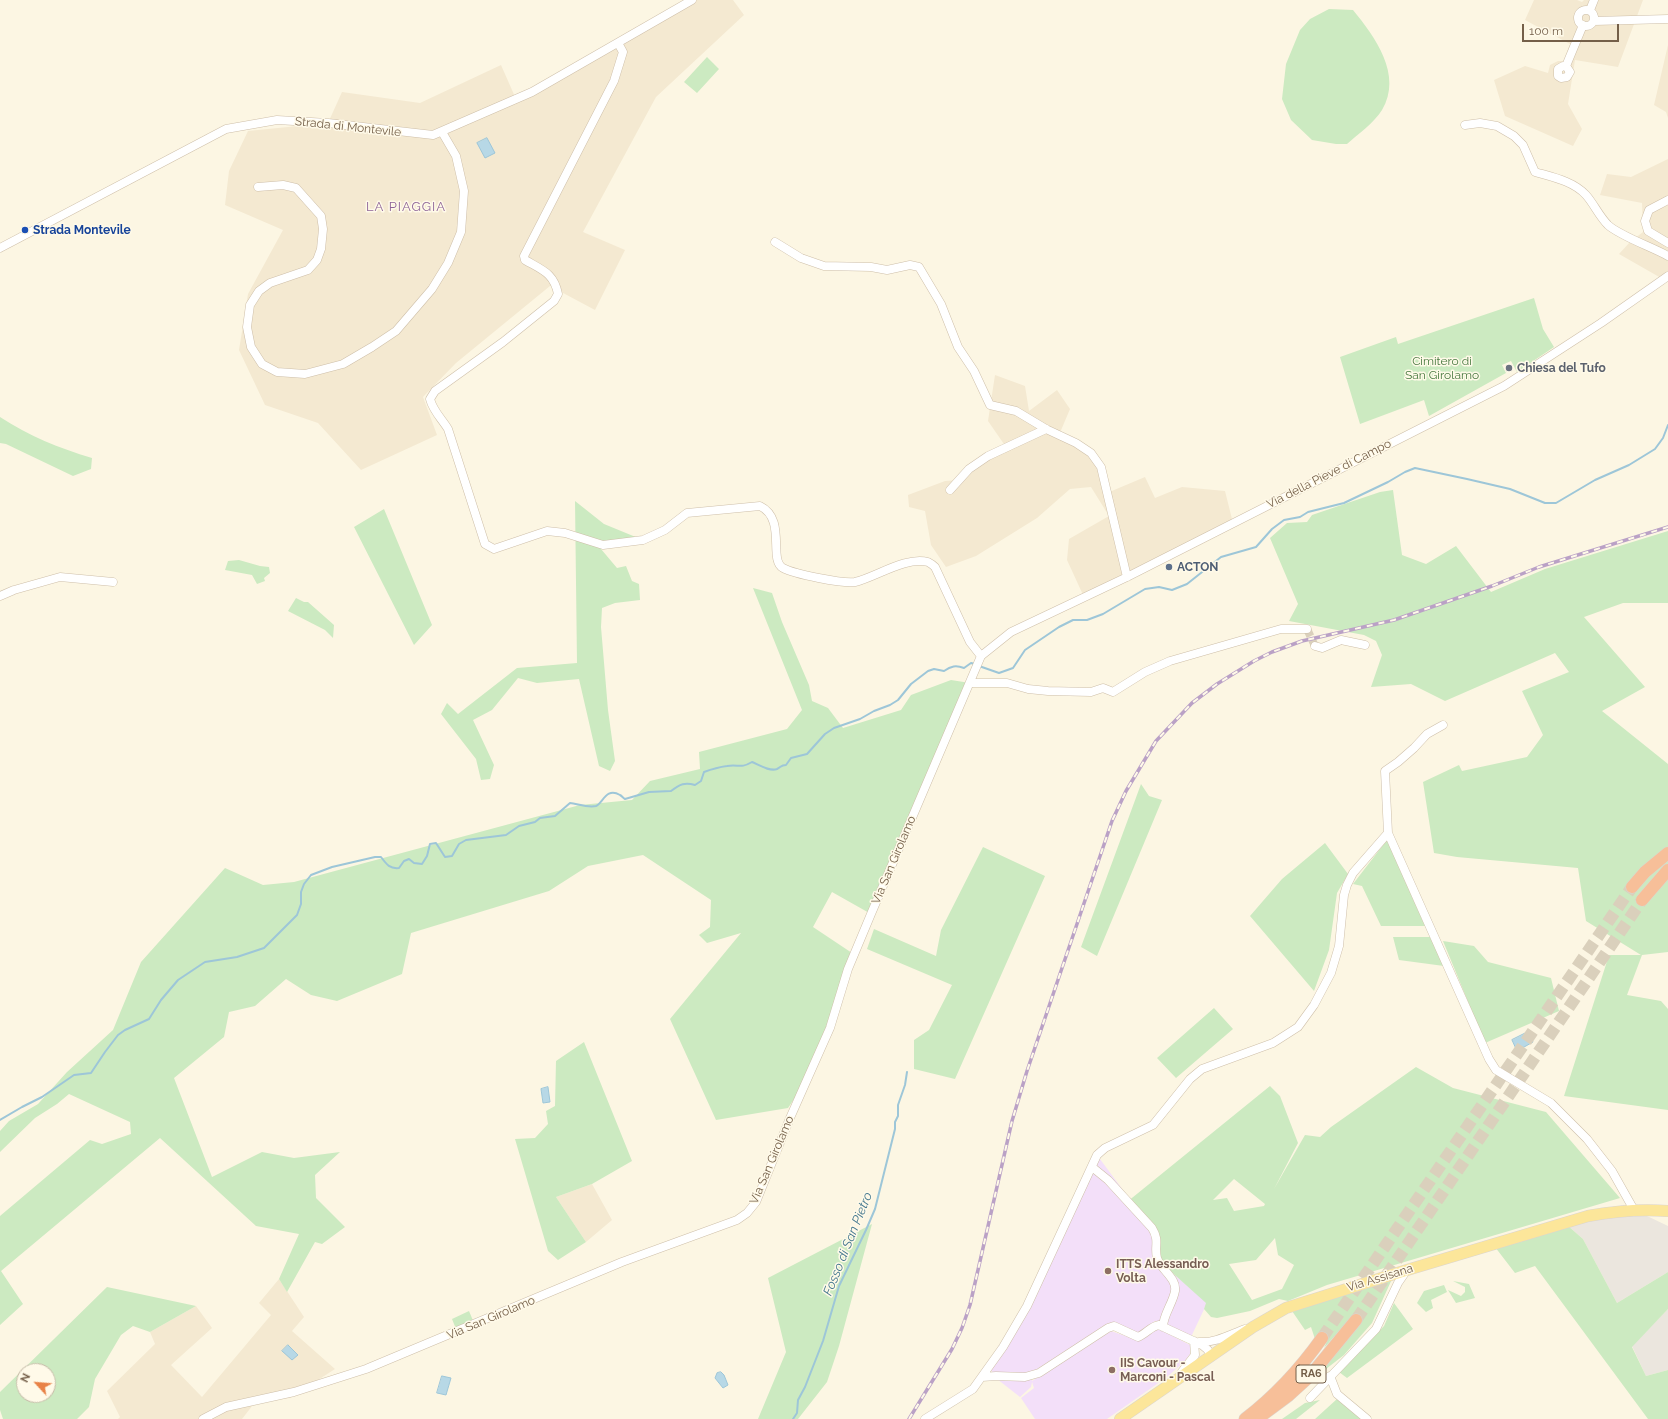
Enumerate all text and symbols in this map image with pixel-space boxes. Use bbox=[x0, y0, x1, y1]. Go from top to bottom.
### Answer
scale bar bbox=[1524, 16, 1621, 42]
text: 100 m bbox=[1529, 24, 1563, 38]
street label: Strada di Montevile bbox=[294, 114, 402, 140]
district label: LA PIAGGIA bbox=[366, 199, 446, 215]
place label: Strada Montevile bbox=[33, 223, 131, 237]
marker: Strada Montevile bbox=[20, 225, 30, 235]
park label: Cimitero di San Girolamo bbox=[1405, 354, 1479, 382]
place label: Chiesa del Tufo bbox=[1517, 361, 1606, 375]
marker: Chiesa del Tufo bbox=[1504, 363, 1514, 373]
street label: Via della Pieve di Campo bbox=[1264, 436, 1394, 512]
place label: ACTON bbox=[1177, 560, 1218, 574]
marker: ACTON bbox=[1164, 562, 1174, 572]
street label: Via San Girolamo bbox=[869, 814, 919, 906]
street label: Via San Girolamo bbox=[747, 1114, 797, 1206]
water label: Fosso di San Pietro bbox=[820, 1190, 876, 1298]
place label: ITTS Alessandro Volta bbox=[1116, 1257, 1209, 1285]
street label: Via Assisana bbox=[1345, 1261, 1415, 1295]
marker: ITTS Alessandro Volta bbox=[1103, 1266, 1113, 1276]
street label: Via San Girolamo bbox=[445, 1293, 537, 1343]
place label: IIS Cavour - Marconi - Pascal bbox=[1120, 1356, 1214, 1384]
north arrow bbox=[16, 1363, 56, 1403]
marker: IIS Cavour - Marconi - Pascal bbox=[1107, 1365, 1117, 1375]
road number: RA6 bbox=[1296, 1365, 1326, 1383]
text: N bbox=[18, 1371, 33, 1385]

